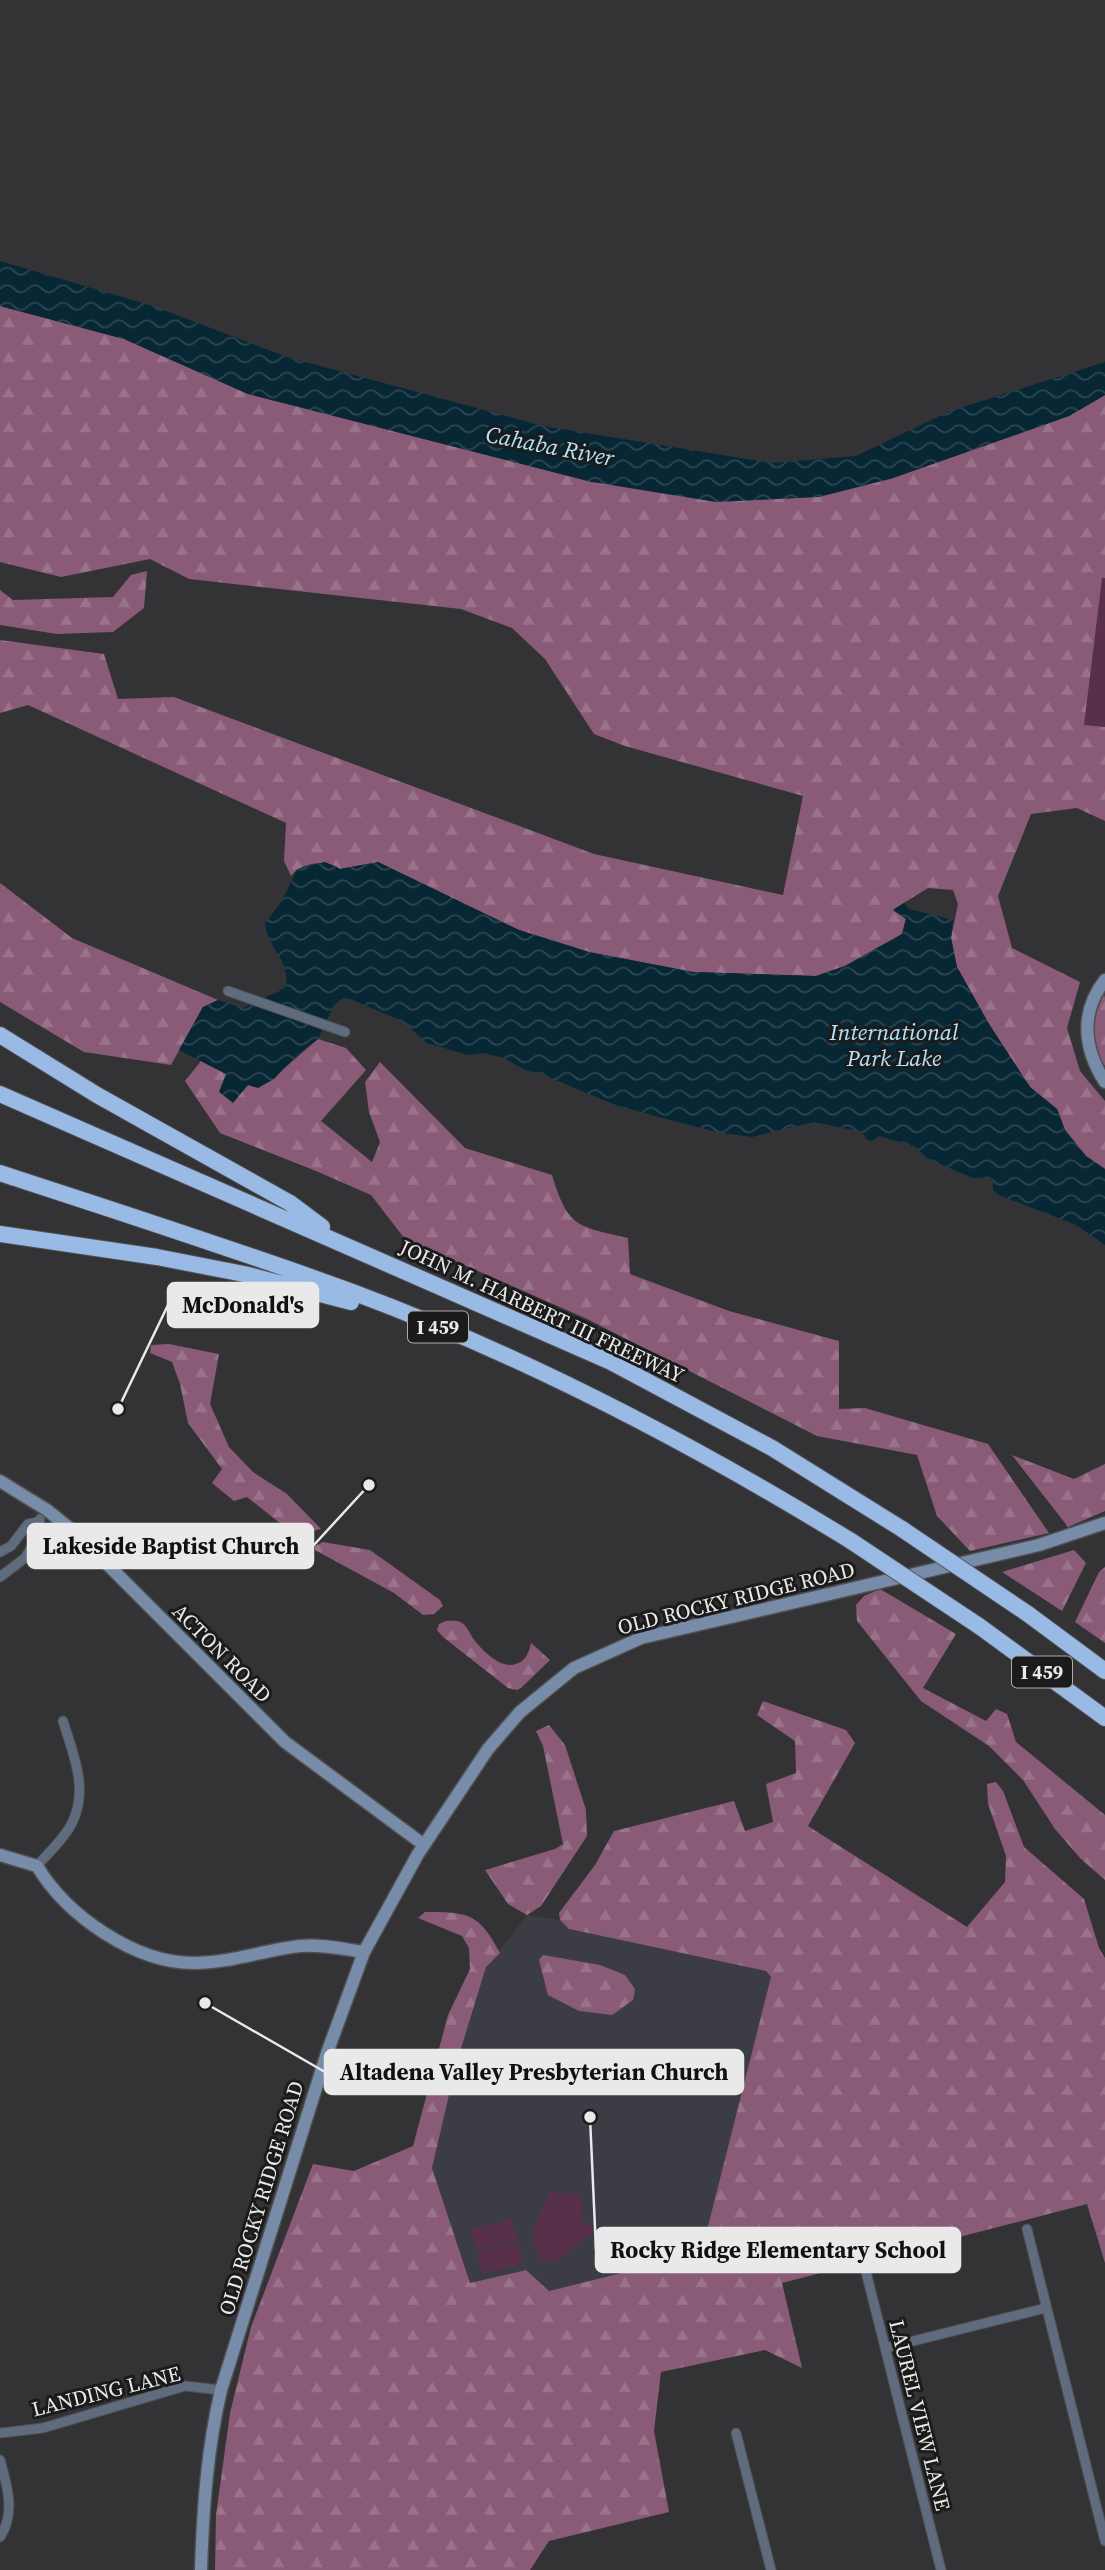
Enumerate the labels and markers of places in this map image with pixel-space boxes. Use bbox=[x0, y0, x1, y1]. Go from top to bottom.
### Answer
callout: McDonald's bbox=[168, 1283, 318, 1327]
callout: Lakeside Baptist Church bbox=[28, 1524, 313, 1568]
callout: Altadena Valley Presbyterian Church bbox=[325, 2050, 743, 2094]
callout: Rocky Ridge Elementary School bbox=[596, 2228, 960, 2272]

